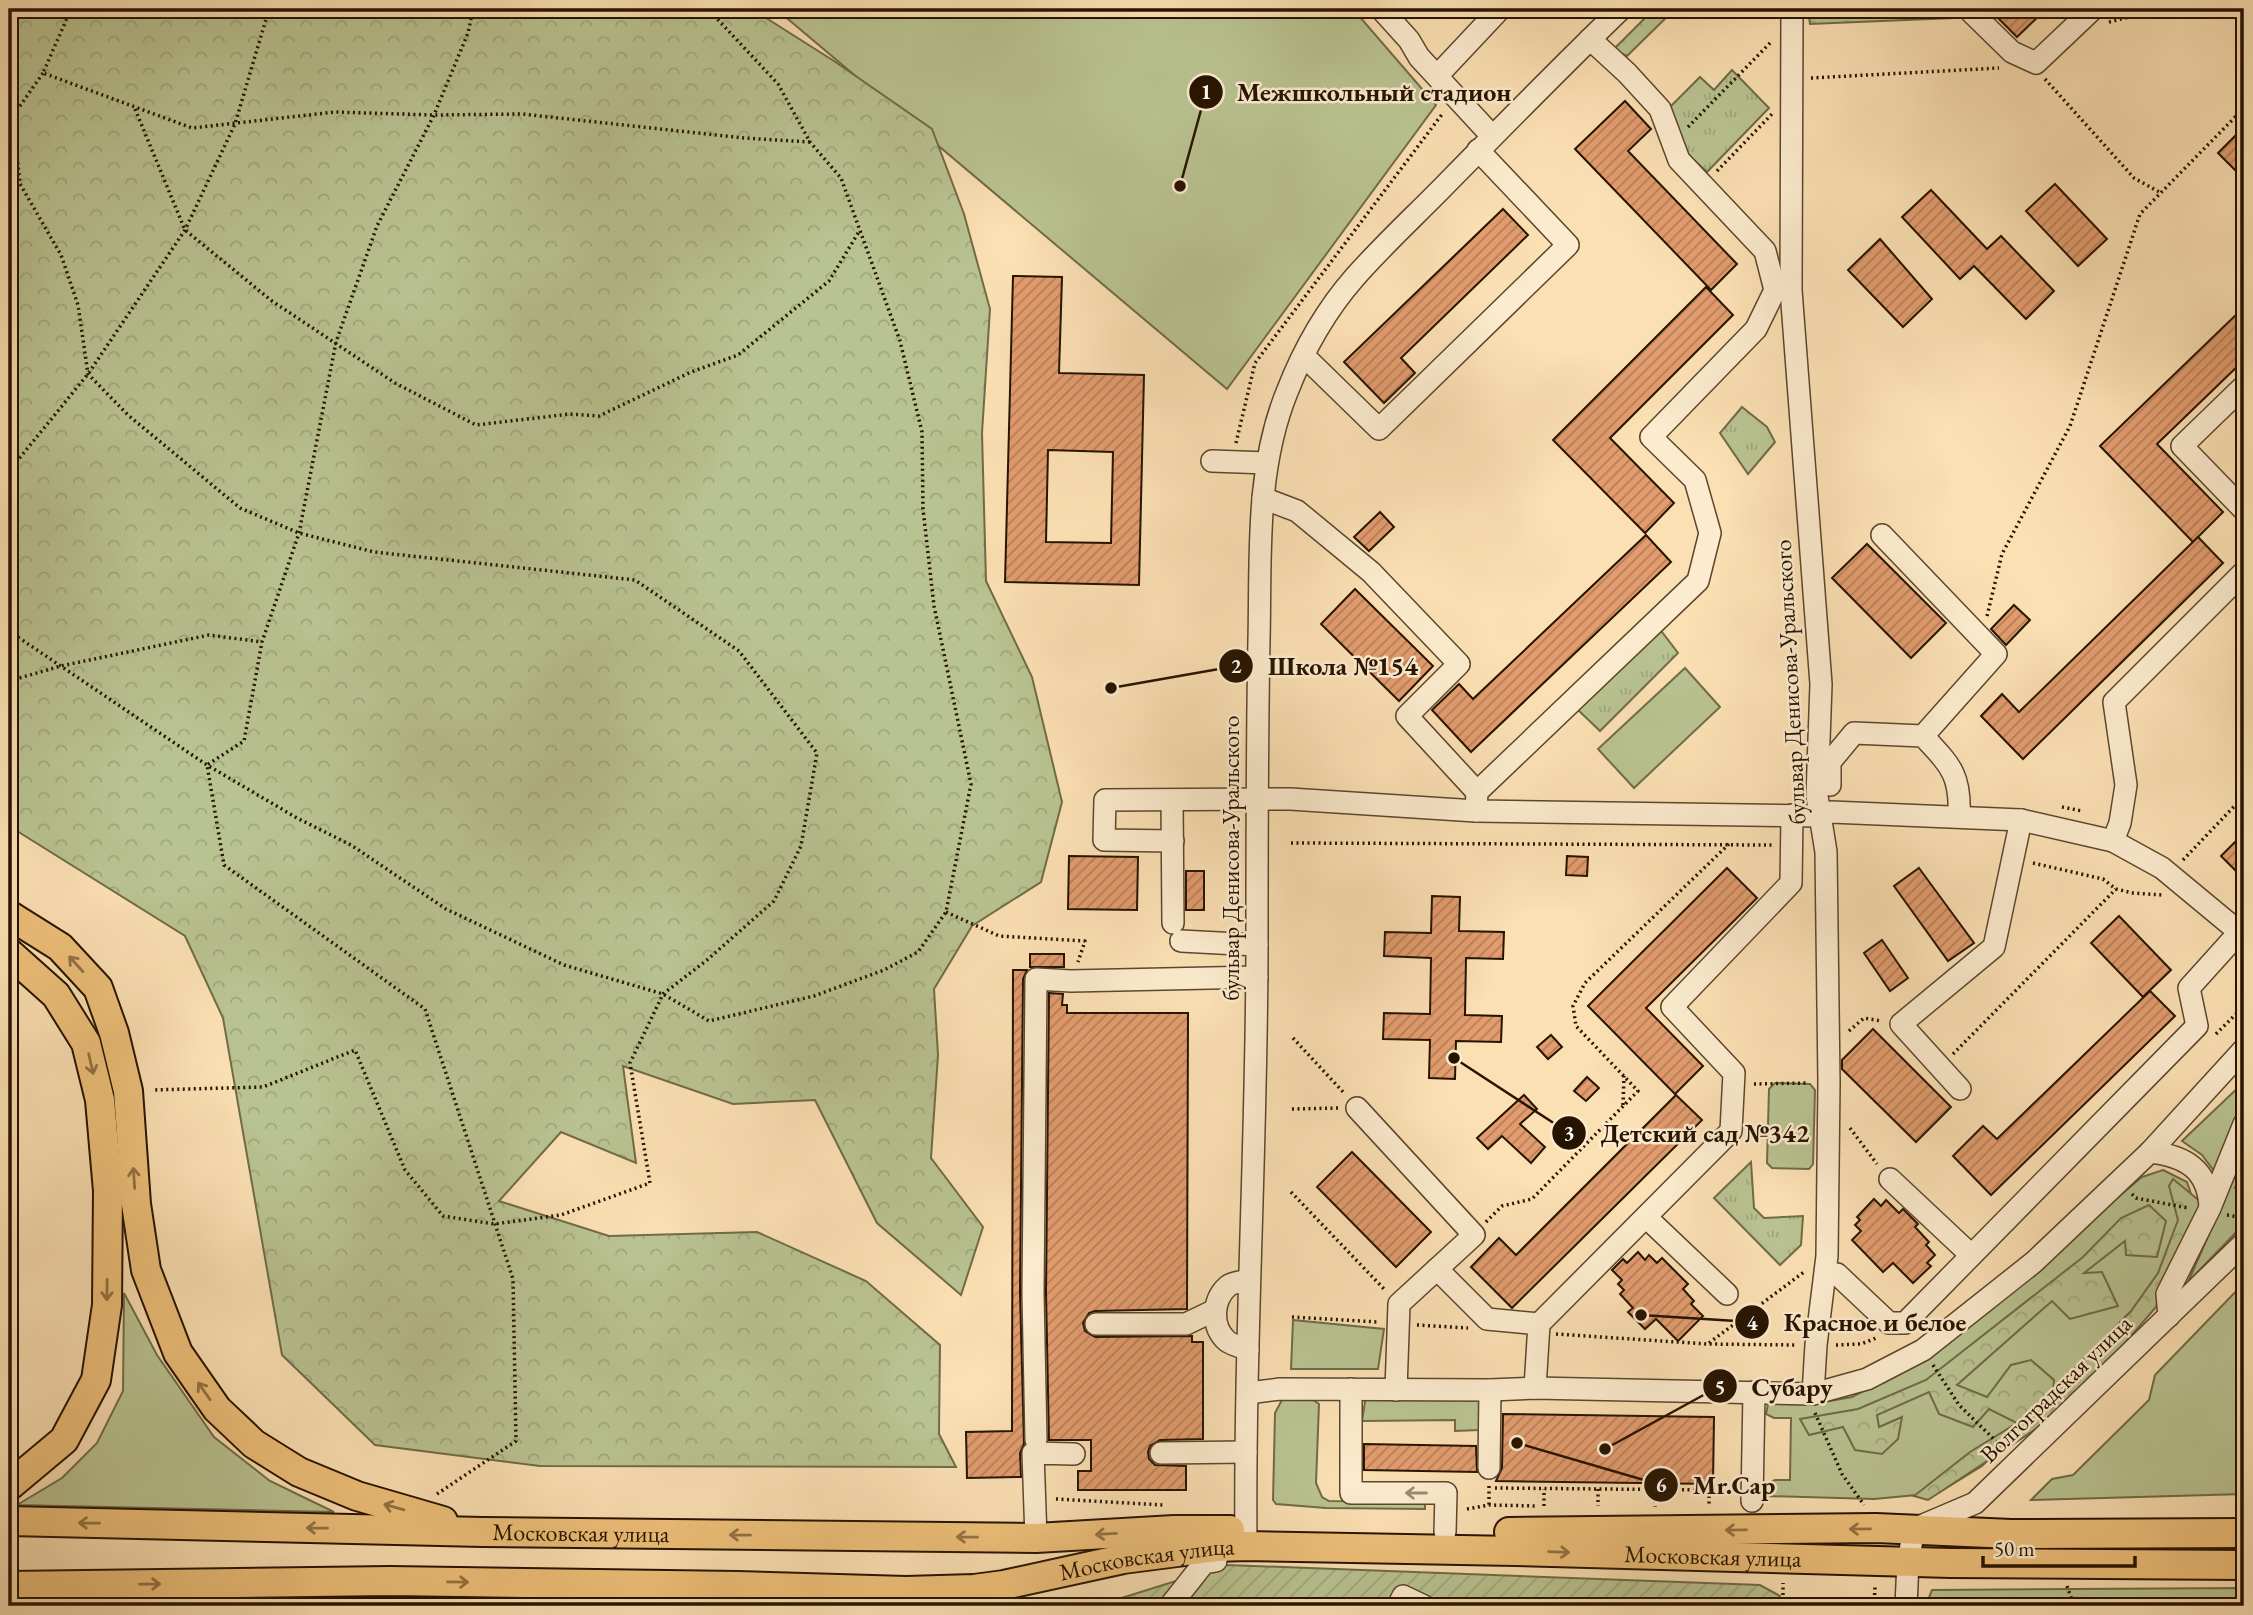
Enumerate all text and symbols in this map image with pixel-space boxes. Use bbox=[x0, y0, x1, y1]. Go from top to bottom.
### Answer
callout: Межшкольный стадион bbox=[1188, 69, 1526, 116]
text: Межшкольный стадион bbox=[1237, 75, 1511, 109]
text: 1 bbox=[1200, 78, 1212, 105]
street label: бульвар Денисова-Уральского bbox=[1767, 539, 1812, 825]
callout: Школа №154 bbox=[1219, 643, 1432, 690]
text: Школа №154 bbox=[1268, 649, 1418, 683]
text: 2 bbox=[1230, 652, 1242, 679]
street label: бульвар Денисова-Уральского bbox=[1215, 715, 1246, 1001]
one-way arrow bbox=[67, 956, 84, 973]
one-way arrow bbox=[85, 1052, 98, 1075]
callout: Детский сад №342 bbox=[1552, 1109, 1824, 1156]
text: Детский сад №342 bbox=[1600, 1116, 1810, 1150]
text: 3 bbox=[1563, 1119, 1575, 1146]
one-way arrow bbox=[128, 1167, 141, 1190]
one-way arrow bbox=[100, 1279, 114, 1302]
callout: Красное и белое bbox=[1735, 1299, 1980, 1346]
text: Красное и белое bbox=[1784, 1305, 1966, 1339]
street label: Волгоградская улица bbox=[1973, 1308, 2139, 1469]
text: 4 bbox=[1746, 1309, 1758, 1336]
callout: Субару bbox=[1703, 1363, 1847, 1410]
text: Субару bbox=[1752, 1370, 1833, 1404]
text: 5 bbox=[1714, 1373, 1726, 1400]
one-way arrow bbox=[197, 1382, 211, 1401]
callout: Mr.Cap bbox=[1643, 1461, 1789, 1508]
text: Mr.Cap bbox=[1693, 1468, 1775, 1502]
text: 6 bbox=[1655, 1471, 1667, 1498]
one-way arrow bbox=[1405, 1486, 1428, 1500]
one-way arrow bbox=[383, 1499, 405, 1512]
one-way arrow bbox=[78, 1516, 101, 1530]
street label: Московская улица bbox=[492, 1516, 670, 1549]
one-way arrow bbox=[305, 1521, 328, 1535]
one-way arrow bbox=[1848, 1522, 1871, 1535]
one-way arrow bbox=[1725, 1524, 1748, 1537]
scale bar bbox=[1983, 1524, 2136, 1568]
one-way arrow bbox=[729, 1528, 752, 1542]
one-way arrow bbox=[1096, 1528, 1118, 1541]
street label: Московская улица bbox=[1056, 1530, 1236, 1588]
one-way arrow bbox=[956, 1531, 979, 1544]
text: 50 m bbox=[1994, 1535, 2035, 1562]
street label: Московская улица bbox=[1624, 1538, 1802, 1574]
one-way arrow bbox=[1548, 1546, 1571, 1559]
one-way arrow bbox=[447, 1575, 470, 1589]
one-way arrow bbox=[139, 1577, 162, 1591]

